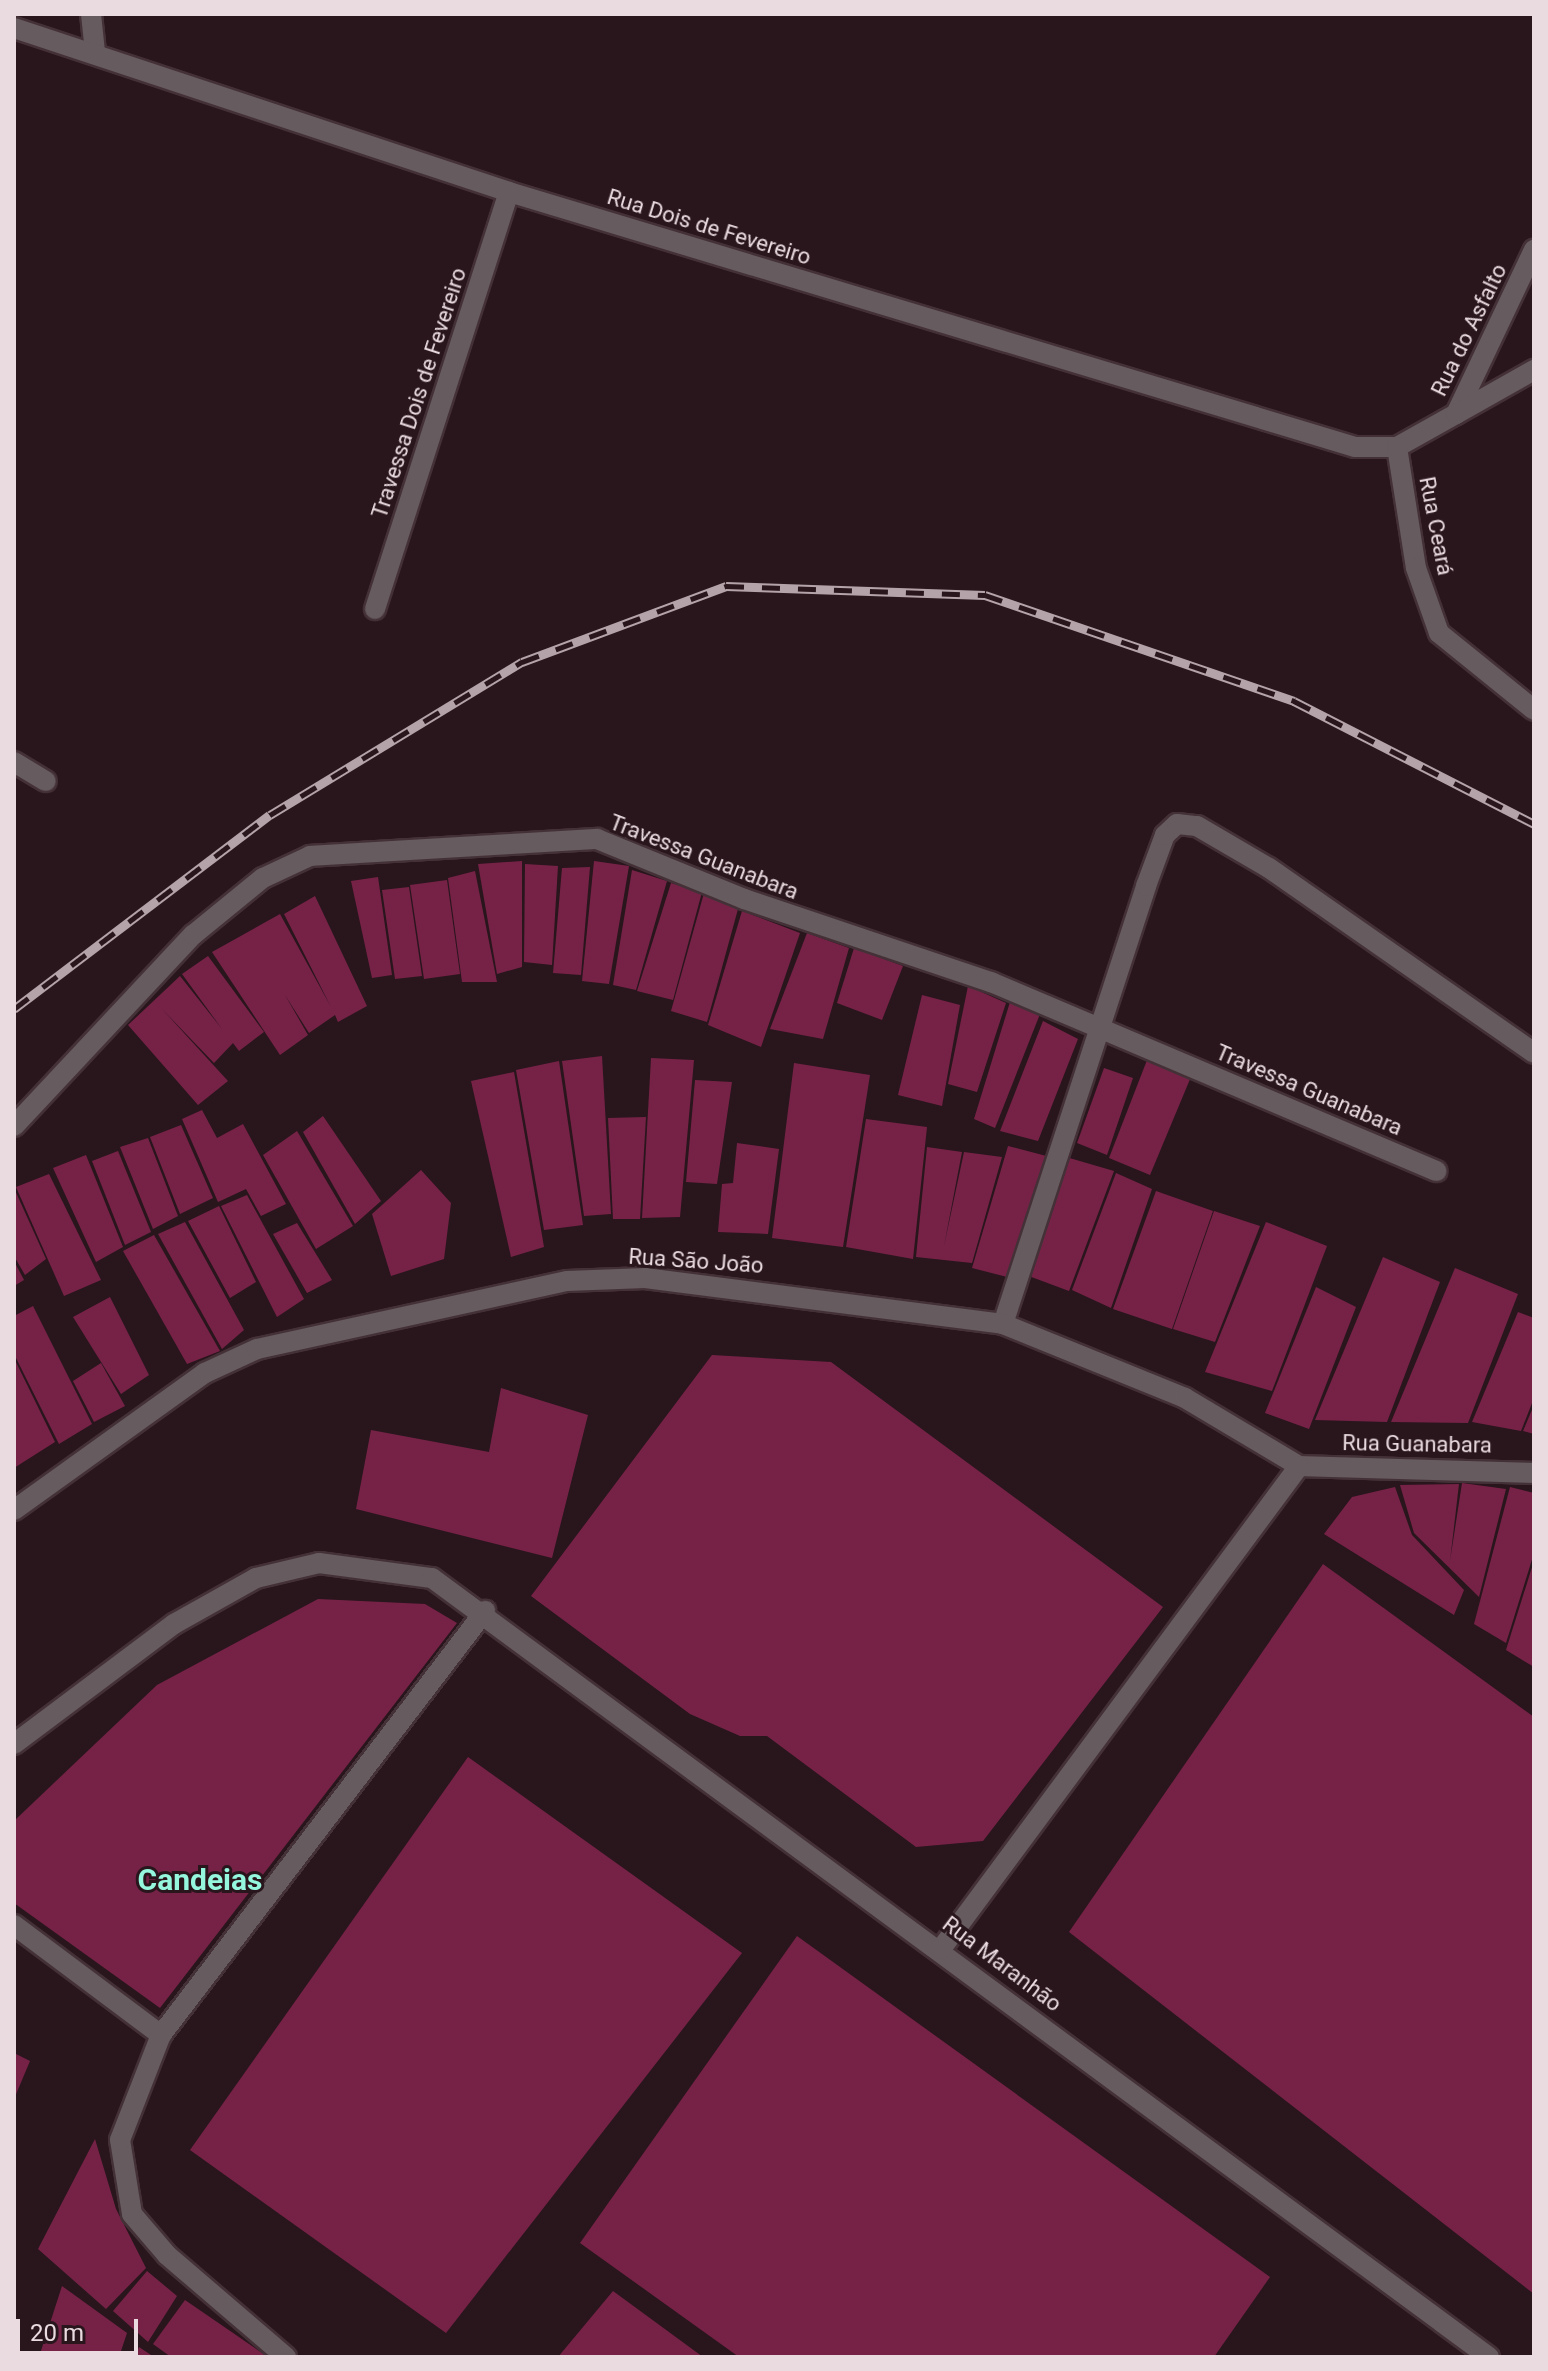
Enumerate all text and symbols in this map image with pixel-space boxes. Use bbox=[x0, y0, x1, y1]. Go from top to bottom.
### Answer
street label: Rua Dois de Fevereiro bbox=[604, 183, 814, 271]
street label: Rua do Asfalto bbox=[1426, 260, 1512, 400]
street label: Travessa Dois de Fevereiro bbox=[366, 264, 472, 522]
street label: Rua Ceará bbox=[1413, 474, 1459, 578]
street label: Travessa Guanabara bbox=[606, 809, 802, 905]
street label: Travessa Guanabara bbox=[1212, 1039, 1406, 1141]
street label: Rua São João bbox=[628, 1243, 764, 1279]
street label: Rua Guanabara bbox=[1342, 1429, 1492, 1459]
district label: Candeias bbox=[138, 1862, 262, 1898]
street label: Rua Maranhão bbox=[937, 1911, 1067, 2017]
scale bar bbox=[20, 2303, 142, 2353]
text: 20 m bbox=[30, 2319, 84, 2347]

